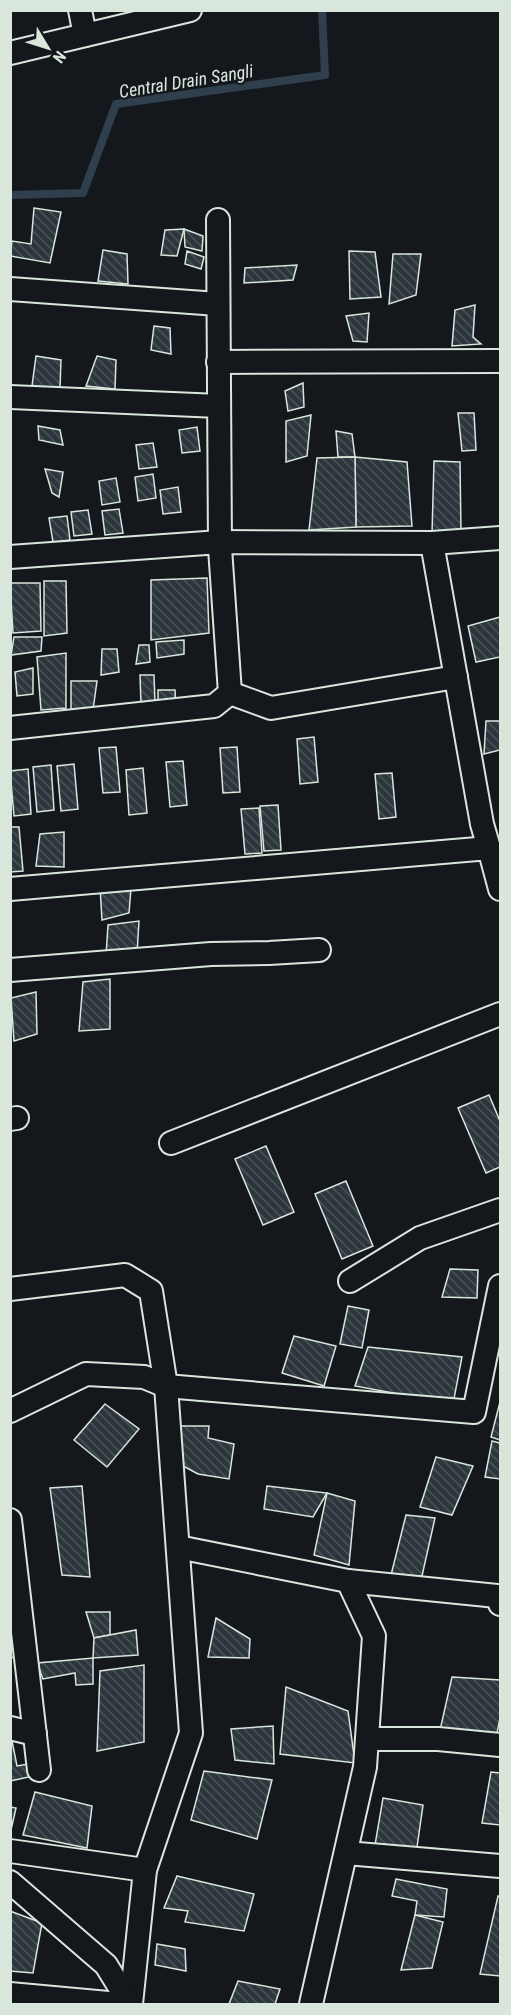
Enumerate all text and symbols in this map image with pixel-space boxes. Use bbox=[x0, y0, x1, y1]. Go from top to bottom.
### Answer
north arrow bbox=[18, 18, 78, 78]
text: N bbox=[49, 47, 70, 67]
water label: Central Drain Sangli bbox=[117, 60, 256, 102]

